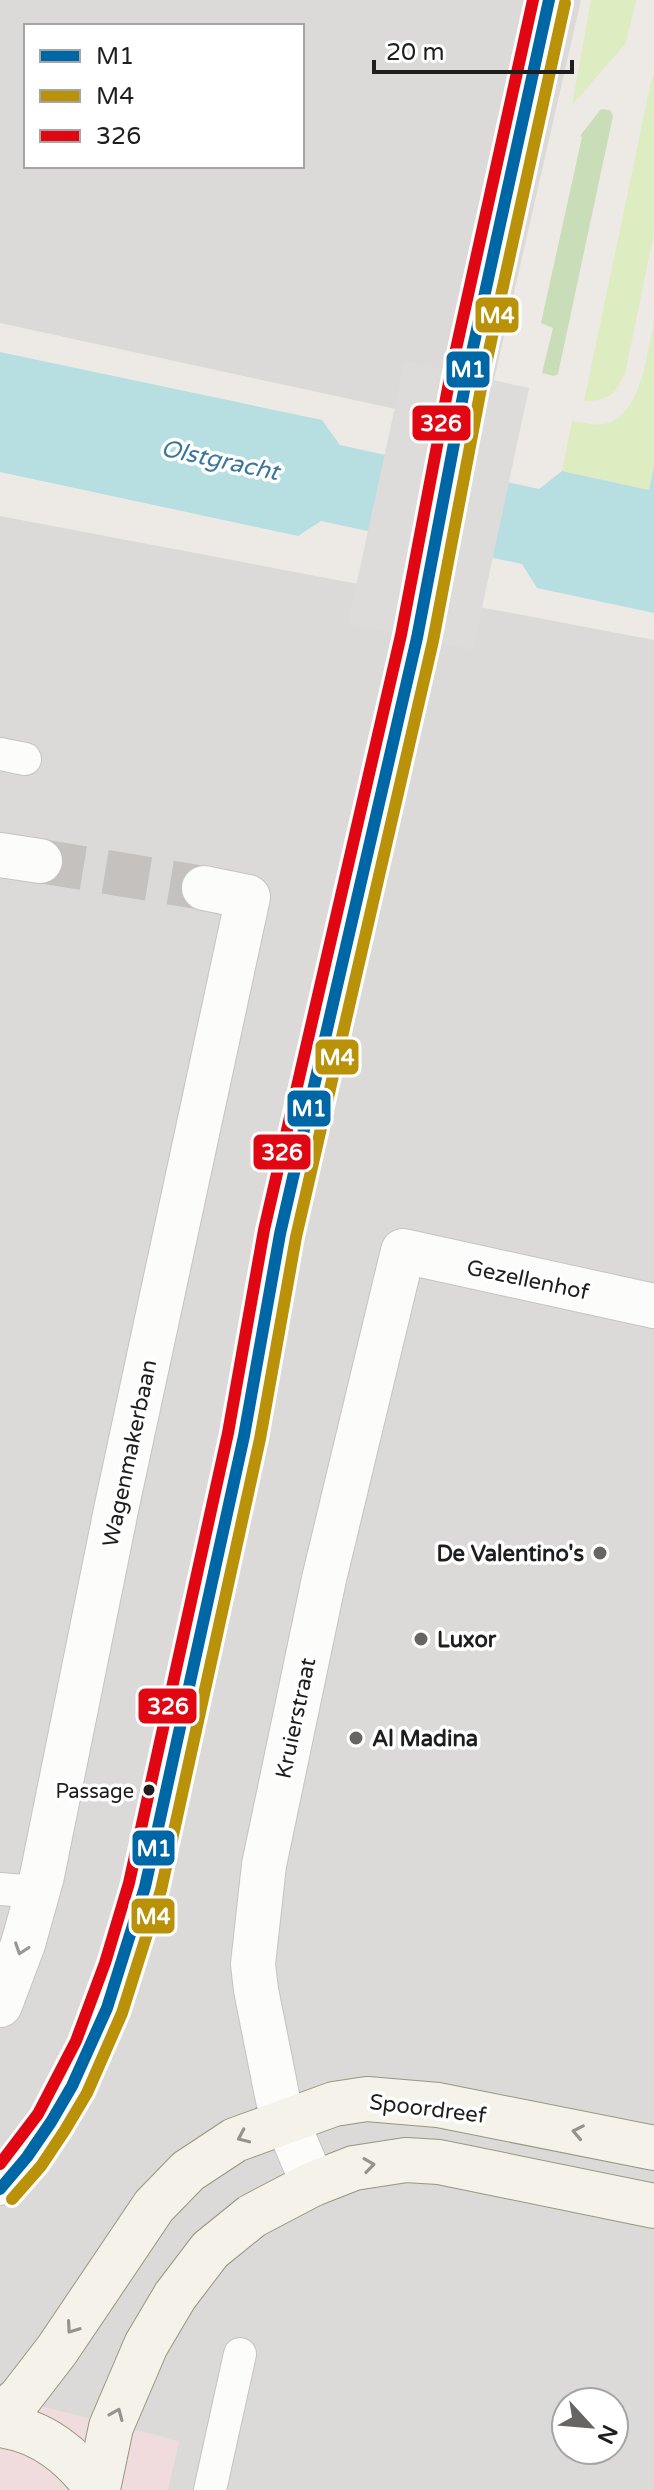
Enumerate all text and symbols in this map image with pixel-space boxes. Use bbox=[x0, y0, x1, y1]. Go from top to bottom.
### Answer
legend bbox=[24, 24, 304, 168]
scale bar bbox=[374, 24, 572, 74]
text: 20 m bbox=[386, 38, 444, 67]
text: M1 bbox=[96, 42, 134, 71]
text: M4 bbox=[96, 82, 134, 111]
text: 326 bbox=[96, 122, 141, 151]
line badge: M4 bbox=[474, 296, 520, 334]
text: M4 bbox=[479, 303, 515, 329]
line badge: M1 bbox=[445, 350, 491, 389]
text: M1 bbox=[450, 357, 486, 383]
line badge: 326 bbox=[411, 404, 472, 442]
text: 326 bbox=[420, 411, 462, 437]
water label: Olstgracht bbox=[158, 434, 284, 488]
line badge: M4 bbox=[314, 1038, 360, 1076]
text: M4 bbox=[319, 1045, 355, 1071]
line badge: M1 bbox=[286, 1089, 332, 1128]
text: M1 bbox=[291, 1096, 327, 1122]
line badge: 326 bbox=[252, 1133, 312, 1171]
text: 326 bbox=[261, 1140, 303, 1166]
street label: Gezellenhof bbox=[464, 1254, 592, 1306]
street label: Wagenmakerbaan bbox=[97, 1357, 163, 1549]
place label: De Valentino's bbox=[436, 1541, 584, 1567]
marker: De Valentino's bbox=[591, 1544, 609, 1562]
place label: Luxor bbox=[437, 1627, 497, 1653]
marker: Luxor bbox=[412, 1630, 430, 1648]
street label: Kruierstraat bbox=[270, 1655, 321, 1781]
line badge: 326 bbox=[137, 1687, 198, 1725]
text: 326 bbox=[147, 1694, 189, 1720]
place label: Al Madina bbox=[372, 1726, 478, 1752]
marker: Al Madina bbox=[347, 1729, 365, 1747]
place label: Passage bbox=[55, 1780, 134, 1804]
marker: Passage bbox=[141, 1782, 157, 1798]
line badge: M1 bbox=[131, 1829, 176, 1867]
text: M1 bbox=[136, 1836, 172, 1862]
line badge: M4 bbox=[130, 1897, 176, 1935]
text: M4 bbox=[135, 1904, 171, 1930]
one-way arrow bbox=[14, 1942, 30, 1956]
street label: Spoordreef bbox=[368, 2089, 488, 2129]
one-way arrow bbox=[571, 2125, 584, 2142]
one-way arrow bbox=[237, 2128, 251, 2144]
one-way arrow bbox=[363, 2157, 376, 2174]
one-way arrow bbox=[67, 2319, 82, 2333]
north arrow bbox=[550, 2386, 630, 2466]
one-way arrow bbox=[107, 2408, 123, 2422]
text: N bbox=[592, 2421, 623, 2448]

